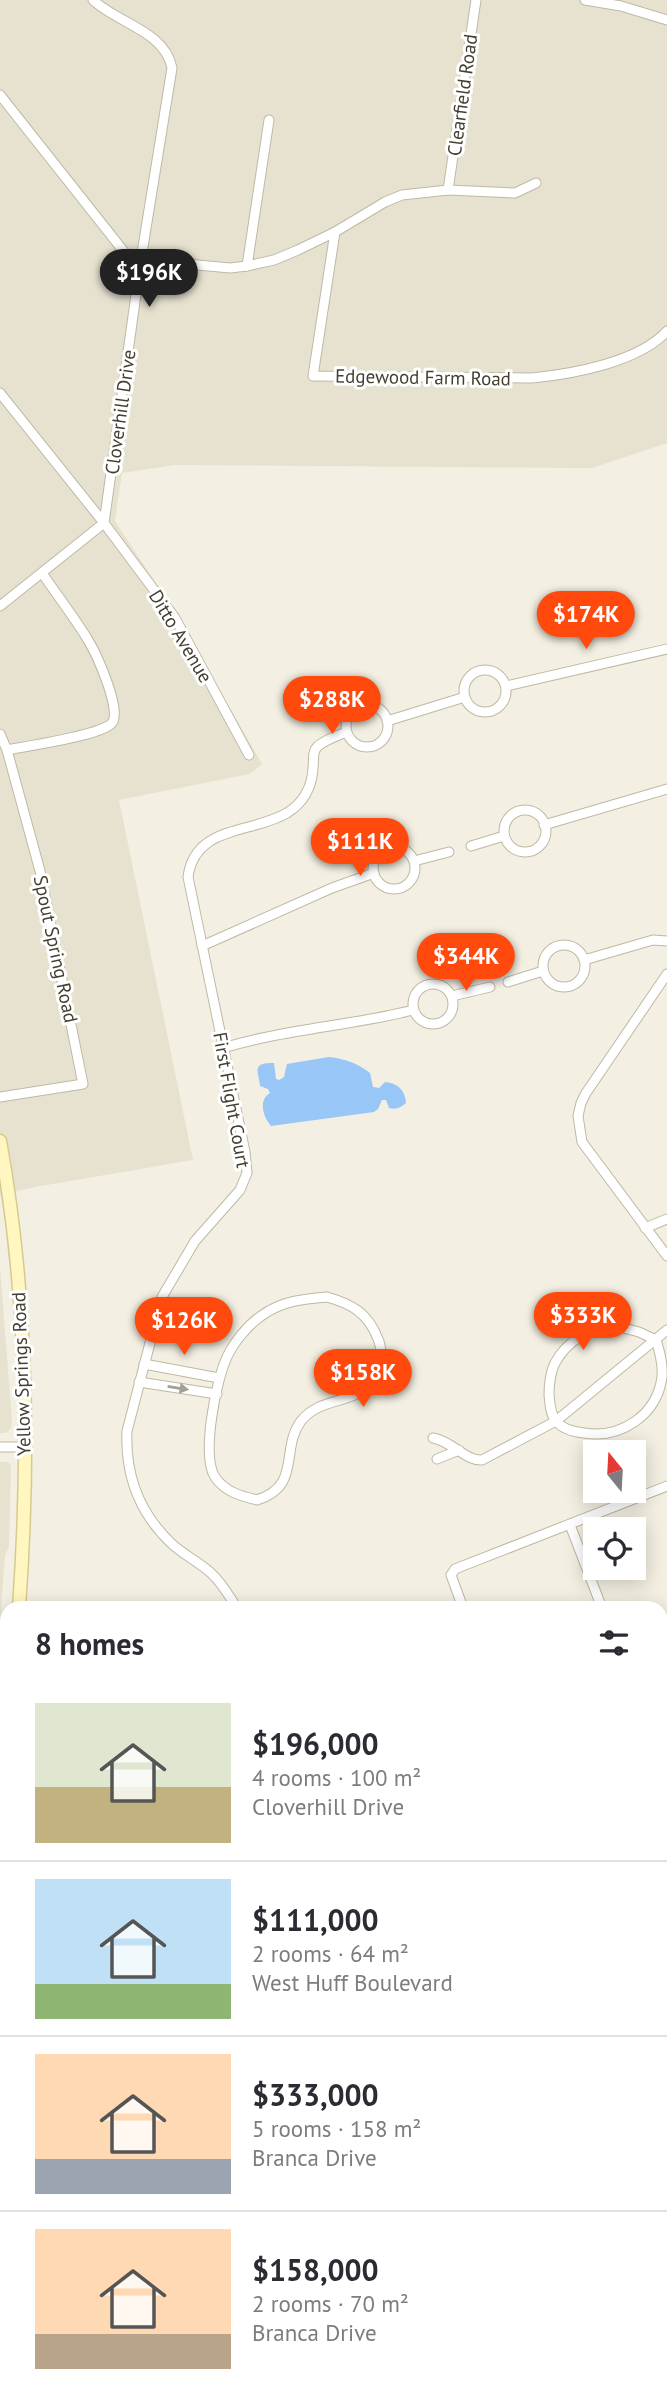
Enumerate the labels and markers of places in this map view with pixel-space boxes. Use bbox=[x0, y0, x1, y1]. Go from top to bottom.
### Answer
pin: $196K bbox=[100, 250, 198, 309]
pin: $174K bbox=[537, 592, 635, 651]
pin: $288K bbox=[283, 676, 381, 736]
pin: $111K bbox=[311, 818, 409, 878]
pin: $344K bbox=[417, 934, 515, 993]
pin: $333K bbox=[534, 1292, 632, 1352]
pin: $126K bbox=[135, 1298, 233, 1357]
pin: $158K bbox=[314, 1350, 412, 1409]

